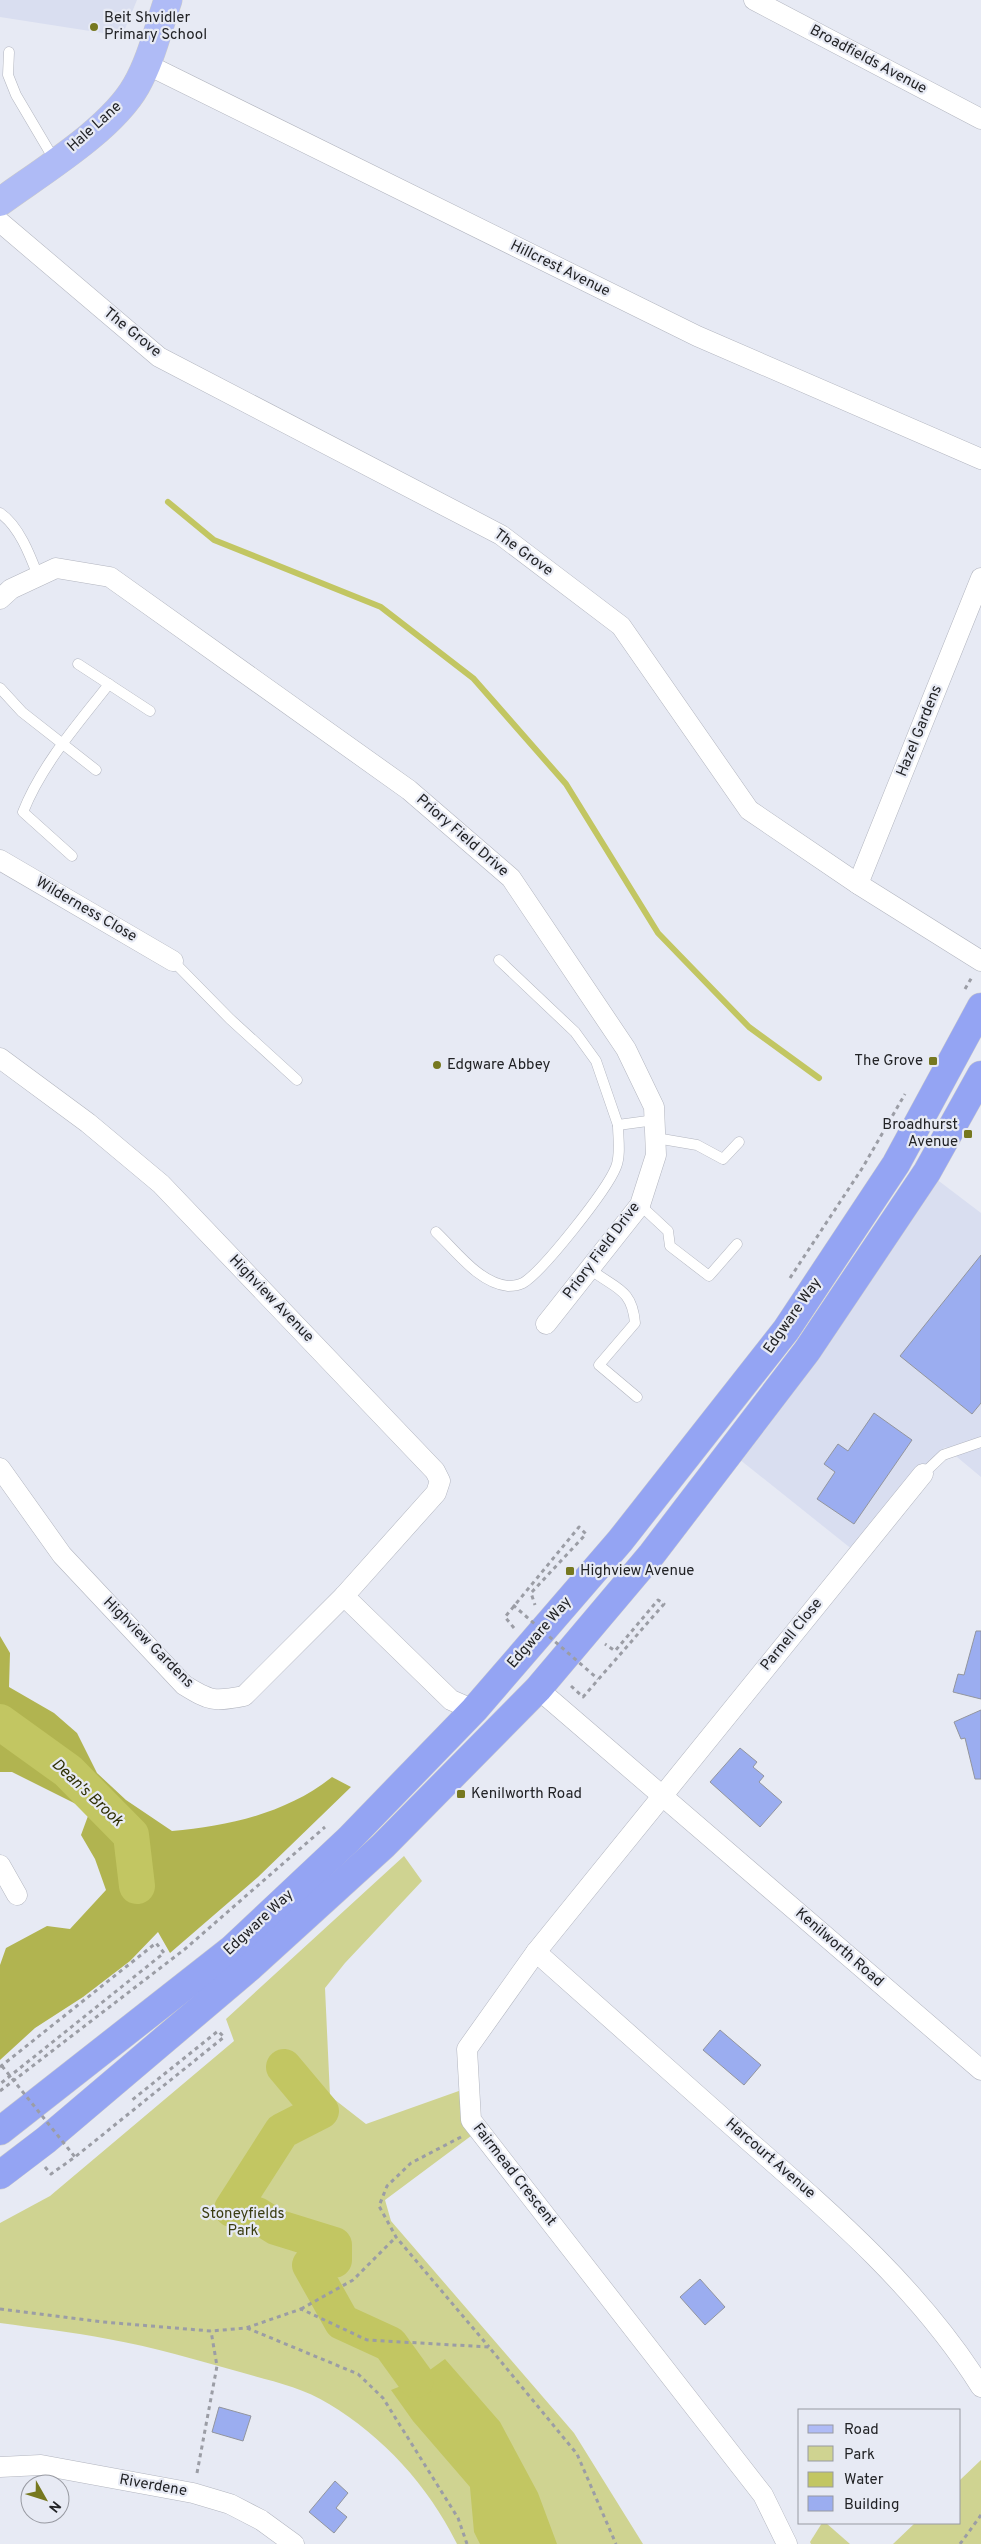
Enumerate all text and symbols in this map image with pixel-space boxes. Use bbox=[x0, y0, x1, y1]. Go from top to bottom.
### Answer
place label: Beit Shvidler Primary School bbox=[104, 9, 207, 45]
marker: Beit Shvidler Primary School bbox=[88, 21, 100, 33]
street label: Broadfields Avenue bbox=[806, 21, 930, 99]
street label: Hale Lane bbox=[64, 98, 126, 156]
street label: Hillcrest Avenue bbox=[507, 237, 613, 301]
street label: The Grove bbox=[99, 304, 165, 362]
street label: The Grove bbox=[490, 525, 556, 581]
street label: Hazel Gardens bbox=[893, 683, 947, 779]
street label: Priory Field Drive bbox=[412, 791, 512, 881]
street label: Wilderness Close bbox=[32, 873, 140, 947]
place label: The Grove bbox=[854, 1052, 923, 1071]
marker: The Grove bbox=[927, 1055, 939, 1067]
place label: Edgware Abbey bbox=[447, 1056, 551, 1075]
marker: Edgware Abbey bbox=[431, 1059, 443, 1071]
place label: Broadhurst Avenue bbox=[882, 1116, 958, 1152]
marker: Broadhurst Avenue bbox=[962, 1128, 974, 1140]
street label: Priory Field Drive bbox=[559, 1199, 645, 1303]
street label: Highview Avenue bbox=[224, 1251, 318, 1347]
street label: Edgware Way bbox=[760, 1274, 826, 1358]
place label: Highview Avenue bbox=[580, 1562, 694, 1581]
marker: Highview Avenue bbox=[564, 1565, 576, 1577]
street label: Edgware Way bbox=[504, 1593, 576, 1673]
street label: Highview Gardens bbox=[99, 1594, 197, 1692]
street label: Parnell Close bbox=[757, 1595, 827, 1675]
water label: Dean's Brook bbox=[47, 1755, 128, 1832]
place label: Kenilworth Road bbox=[471, 1785, 582, 1804]
marker: Kenilworth Road bbox=[455, 1788, 467, 1800]
street label: Edgware Way bbox=[220, 1886, 298, 1960]
street label: Kenilworth Road bbox=[791, 1904, 887, 1992]
street label: Harcourt Avenue bbox=[721, 2115, 819, 2203]
street label: Fairmead Crescent bbox=[468, 2120, 560, 2230]
park label: Stoneyfields Park bbox=[201, 2205, 285, 2241]
legend bbox=[798, 2409, 961, 2524]
text: Road bbox=[844, 2421, 879, 2440]
text: Park bbox=[844, 2446, 875, 2465]
street label: Riverdene bbox=[118, 2471, 188, 2501]
text: Water bbox=[844, 2471, 884, 2490]
north arrow bbox=[20, 2474, 70, 2524]
text: Building bbox=[844, 2496, 899, 2515]
text: N bbox=[44, 2497, 64, 2515]

